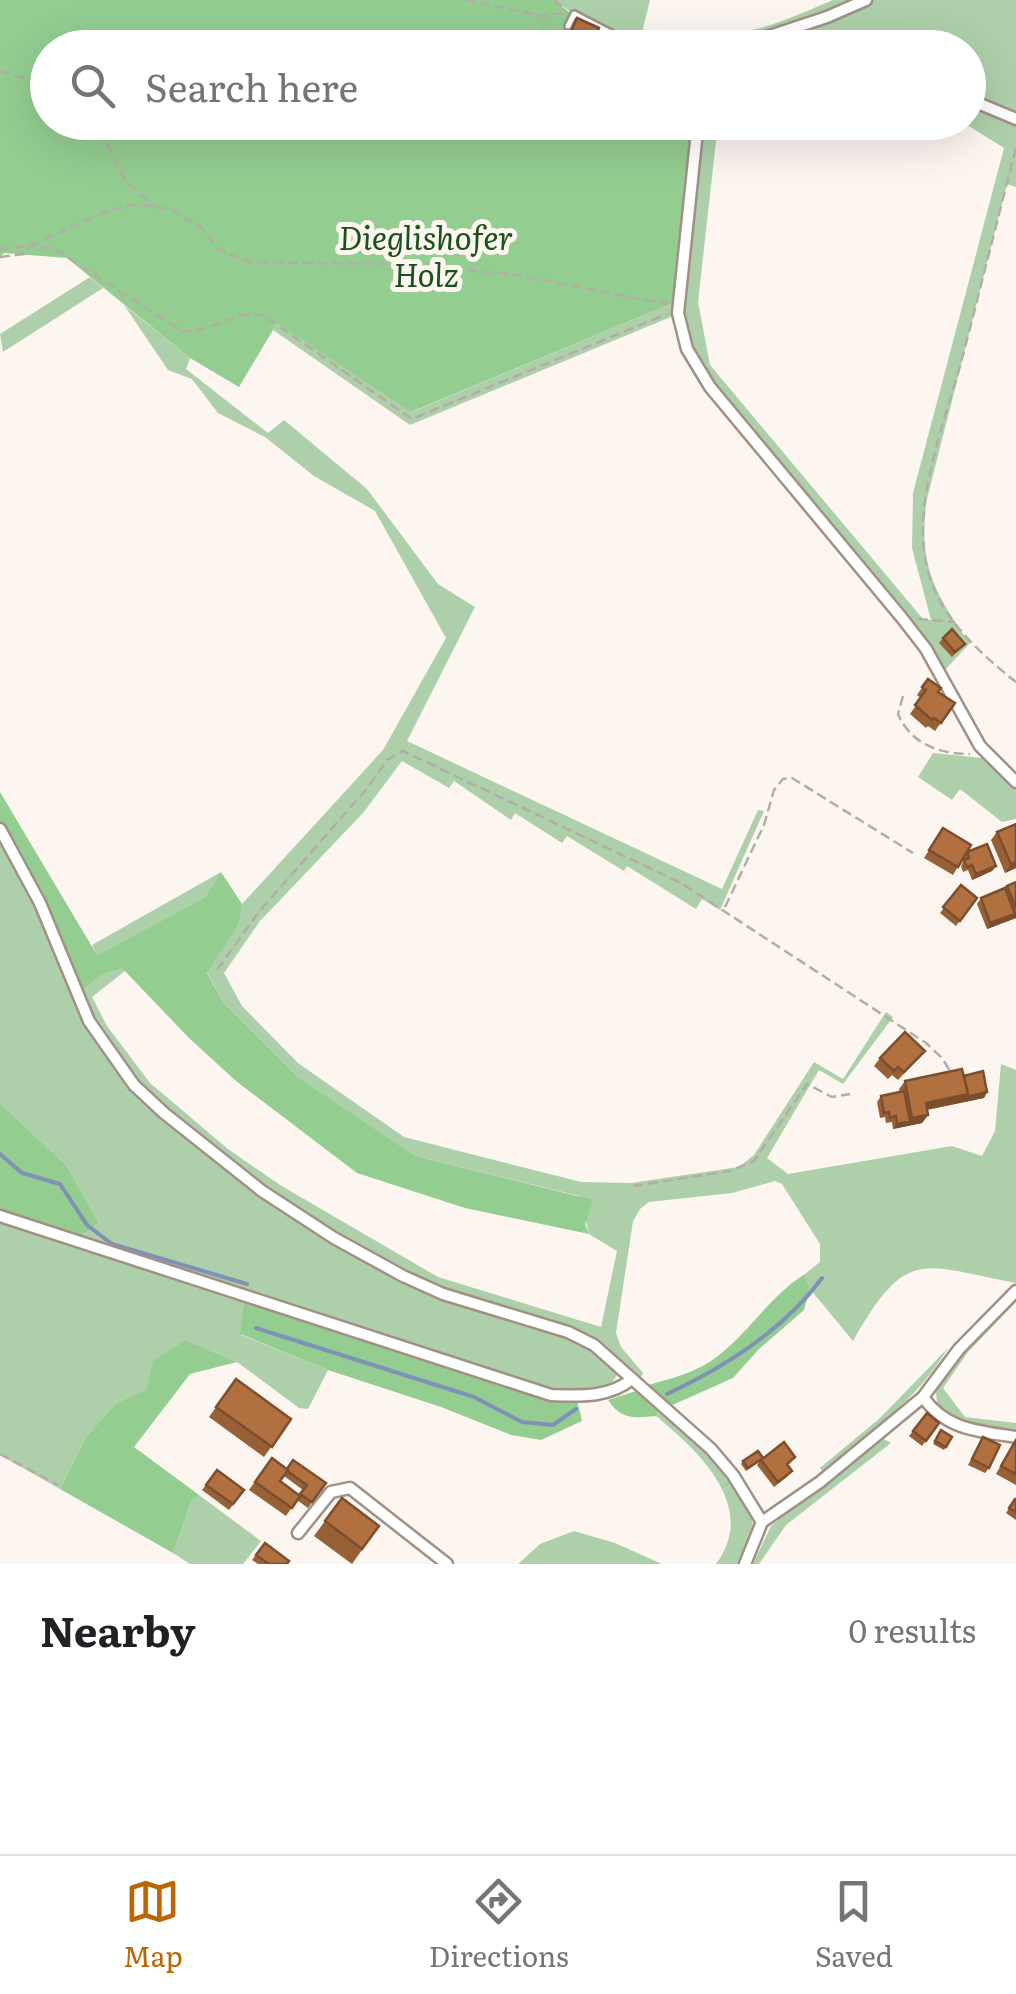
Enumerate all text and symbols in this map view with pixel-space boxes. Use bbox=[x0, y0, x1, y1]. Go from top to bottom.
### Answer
search box bbox=[30, 30, 986, 140]
text: Search here bbox=[145, 57, 358, 114]
icon: search bbox=[65, 58, 120, 113]
park label: Dieglishofer Holz bbox=[339, 212, 513, 297]
text: Nearby bbox=[40, 1598, 196, 1660]
text: 0 results bbox=[848, 1605, 976, 1653]
tab: Map bbox=[123, 1874, 183, 1976]
tab: Directions bbox=[429, 1874, 569, 1976]
tab: Saved bbox=[815, 1874, 893, 1976]

